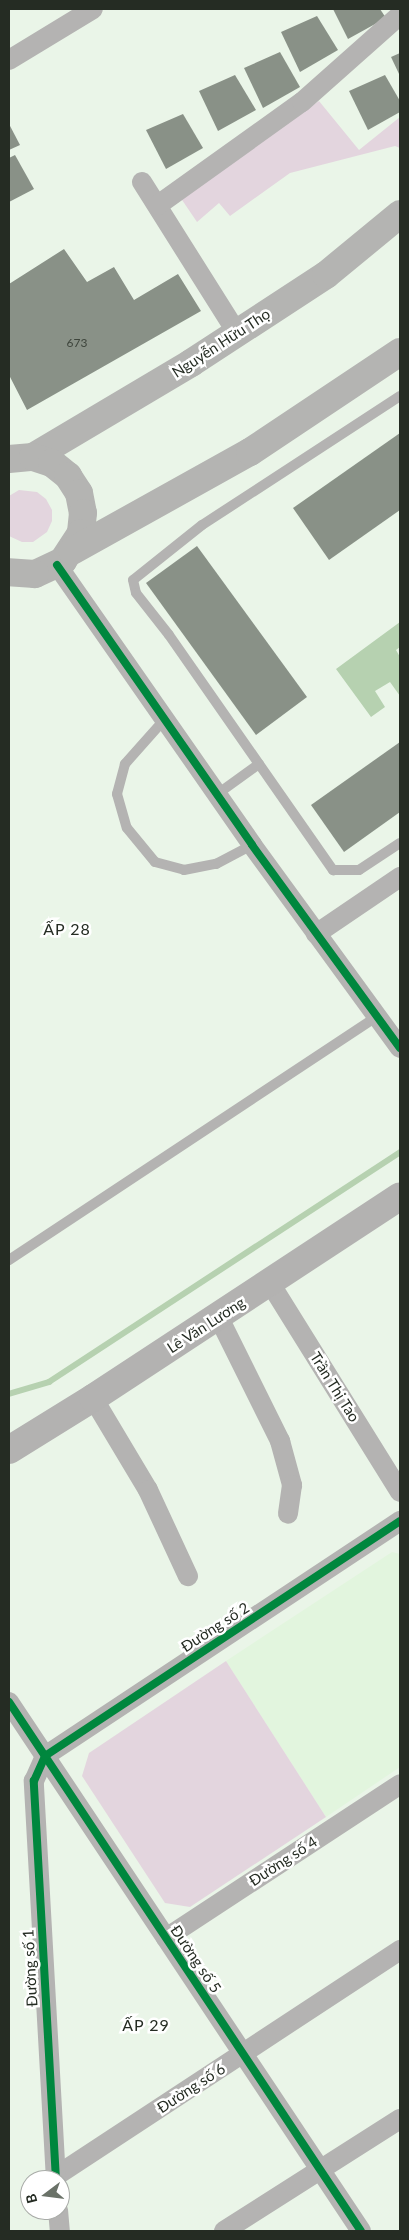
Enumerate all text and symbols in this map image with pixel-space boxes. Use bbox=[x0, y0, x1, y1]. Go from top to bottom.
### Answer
street label: Nguyễn Hữu Thọ bbox=[168, 305, 274, 381]
house number: 673 bbox=[67, 336, 87, 350]
district label: ẤP 28 bbox=[42, 919, 92, 939]
street label: Lê Văn Lương bbox=[163, 1293, 249, 1357]
street label: Trần Thị Tao bbox=[306, 1348, 364, 1426]
street label: Đường số 2 bbox=[178, 1598, 252, 1656]
street label: Đường số 4 bbox=[246, 1832, 320, 1890]
street label: Đường số 5 bbox=[167, 1922, 225, 1996]
street label: Đường số 1 bbox=[19, 1929, 41, 2007]
district label: ẤP 29 bbox=[121, 2015, 171, 2035]
street label: Đường số 6 bbox=[154, 2059, 228, 2117]
north arrow bbox=[20, 2170, 70, 2220]
text: B bbox=[22, 2192, 40, 2205]

